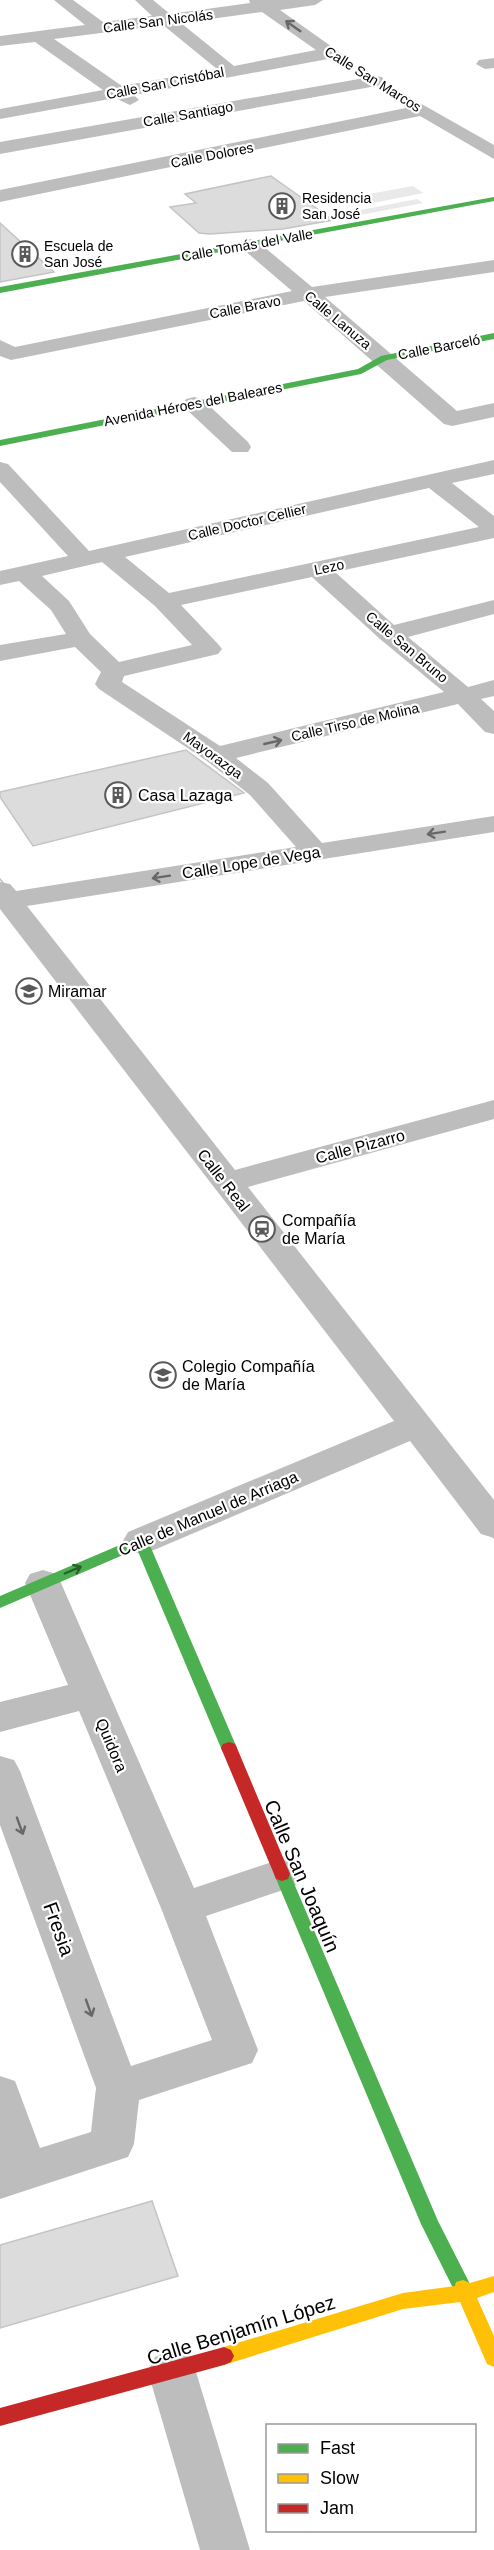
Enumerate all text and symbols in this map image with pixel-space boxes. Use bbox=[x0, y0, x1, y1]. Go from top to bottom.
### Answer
street label: Calle San Nicolás bbox=[102, 6, 214, 36]
one-way arrow bbox=[285, 19, 301, 32]
street label: Calle San Marcos bbox=[322, 43, 424, 115]
street label: Calle San Cristóbal bbox=[105, 64, 225, 102]
street label: Calle Santiago bbox=[142, 98, 234, 130]
street label: Calle Dolores bbox=[169, 139, 255, 171]
place label: Residencia San José bbox=[302, 190, 371, 222]
building icon: Residencia San José bbox=[267, 191, 297, 221]
street label: Calle Tomás del Valle bbox=[180, 226, 314, 264]
place label: Escuela de San José bbox=[44, 238, 113, 270]
building icon: Escuela de San José bbox=[10, 239, 40, 269]
street label: Calle Lanuza bbox=[302, 288, 375, 353]
street label: Calle Bravo bbox=[208, 292, 282, 322]
street label: Calle Barceló bbox=[397, 331, 482, 363]
street label: Avenida Héroes del Baleares bbox=[103, 379, 283, 429]
street label: Calle Doctor Cellier bbox=[186, 501, 308, 543]
street label: Lezo bbox=[312, 556, 346, 578]
street label: Calle San Bruno bbox=[363, 608, 451, 686]
street label: Calle Tirso de Molina bbox=[290, 699, 421, 744]
street label: Mayorazga bbox=[180, 728, 246, 782]
one-way arrow bbox=[263, 735, 282, 747]
building icon: Casa Lazaga bbox=[103, 780, 133, 810]
place label: Casa Lazaga bbox=[138, 787, 232, 804]
one-way arrow bbox=[427, 828, 447, 839]
street label: Calle Lope de Vega bbox=[181, 843, 321, 882]
one-way arrow bbox=[151, 871, 171, 882]
school or university icon: Miramar bbox=[14, 976, 44, 1006]
place label: Miramar bbox=[48, 983, 107, 1000]
street label: Calle Pizarro bbox=[314, 1126, 407, 1167]
street label: Calle Real bbox=[194, 1146, 253, 1215]
place label: Compañía de María bbox=[282, 1212, 356, 1247]
station icon: Compañía de María bbox=[247, 1214, 277, 1244]
place label: Colegio Compañía de María bbox=[182, 1358, 315, 1393]
school or university icon: Colegio Compañía de María bbox=[148, 1360, 178, 1390]
street label: Calle de Manuel de Arriaga bbox=[116, 1468, 300, 1559]
one-way arrow bbox=[63, 1564, 82, 1575]
street label: Quidora bbox=[93, 1716, 131, 1775]
street label: Calle San Joaquín bbox=[260, 1796, 344, 1956]
one-way arrow bbox=[16, 1816, 27, 1834]
street label: Fresia bbox=[39, 1899, 79, 1960]
one-way arrow bbox=[84, 1999, 95, 2017]
street label: Calle Benjamín López bbox=[144, 2291, 338, 2369]
legend bbox=[266, 2424, 476, 2532]
text: Fast bbox=[320, 2438, 355, 2458]
text: Slow bbox=[320, 2468, 360, 2488]
text: Jam bbox=[320, 2498, 354, 2518]

